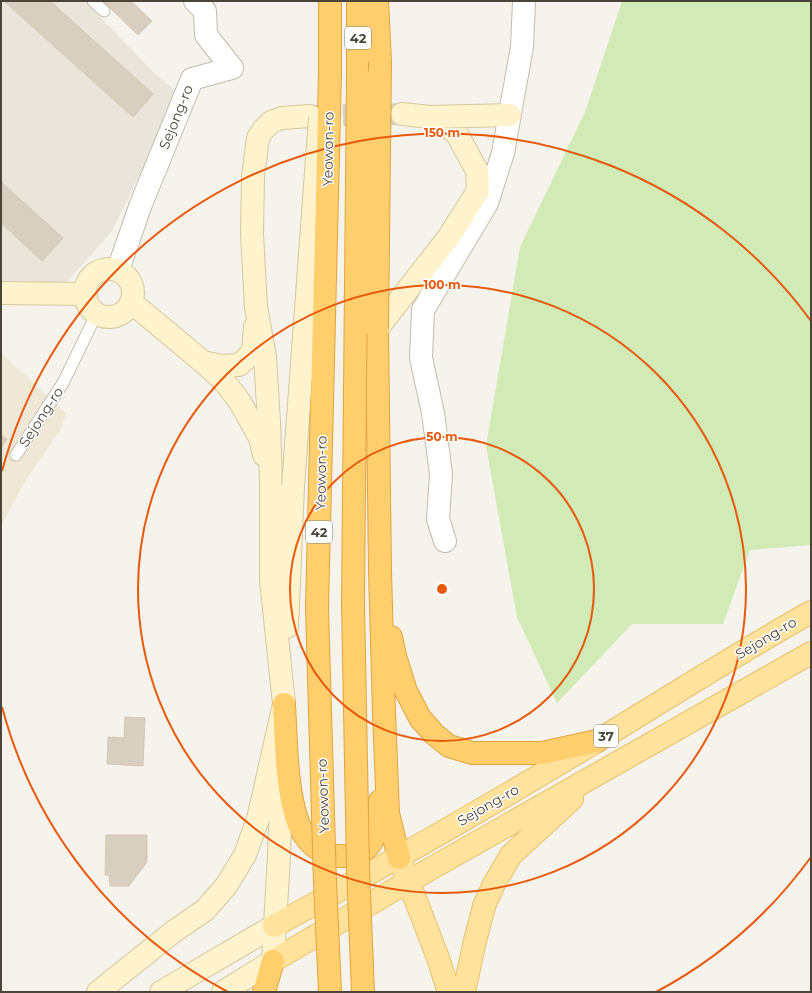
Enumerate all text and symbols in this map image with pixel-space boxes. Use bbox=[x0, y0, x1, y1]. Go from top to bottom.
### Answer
road number: 42 bbox=[345, 27, 371, 49]
street label: Sejong-ro bbox=[155, 82, 197, 152]
street label: Yeowon-ro bbox=[318, 111, 338, 187]
text: 150 m bbox=[424, 125, 460, 140]
text: 100 m bbox=[424, 277, 460, 292]
street label: Sejong-ro bbox=[15, 383, 67, 451]
text: 50 m bbox=[426, 429, 458, 444]
street label: Yeowon-ro bbox=[311, 435, 331, 511]
road number: 42 bbox=[306, 521, 332, 543]
centre of rings bbox=[435, 582, 449, 596]
street label: Sejong-ro bbox=[732, 613, 800, 663]
road number: 37 bbox=[594, 725, 618, 747]
street label: Yeowon-ro bbox=[313, 758, 333, 834]
street label: Sejong-ro bbox=[454, 780, 522, 830]

